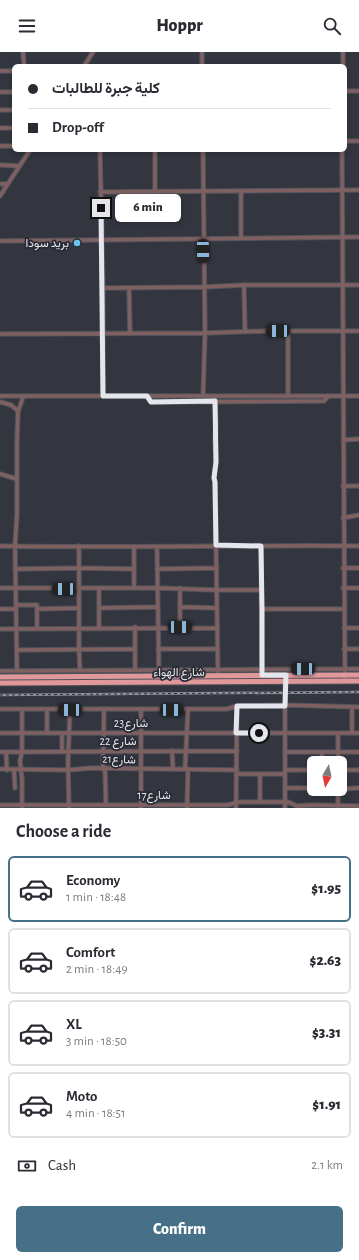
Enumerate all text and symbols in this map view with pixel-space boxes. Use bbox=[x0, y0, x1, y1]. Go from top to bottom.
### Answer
icon: menu bbox=[16, 15, 38, 37]
icon: search bbox=[321, 15, 343, 37]
text: Hoppr bbox=[156, 17, 203, 35]
text: كلية جبرة للطالبات bbox=[52, 81, 160, 96]
text: Drop-off bbox=[52, 120, 104, 135]
callout: 6 min bbox=[115, 194, 181, 222]
route end bbox=[92, 199, 110, 217]
text: 6 min bbox=[133, 201, 163, 214]
place label: بريد سودا bbox=[25, 237, 69, 251]
marker: بريد سودا bbox=[72, 238, 82, 248]
car bbox=[197, 239, 209, 263]
car bbox=[266, 325, 290, 337]
car bbox=[52, 583, 76, 595]
car bbox=[168, 621, 192, 633]
car bbox=[291, 663, 315, 675]
street label: شارع الهواء bbox=[153, 666, 205, 681]
car bbox=[58, 704, 82, 716]
car bbox=[160, 704, 184, 716]
street label: شارع23 bbox=[114, 717, 148, 732]
route start bbox=[250, 724, 268, 742]
street label: شارع 22 bbox=[99, 735, 137, 750]
street label: شارع21 bbox=[102, 752, 136, 769]
north arrow bbox=[307, 756, 347, 796]
map controls bbox=[307, 756, 347, 796]
street label: شارع17 bbox=[137, 789, 171, 804]
text: Choose a ride bbox=[16, 823, 111, 841]
icon: car bbox=[18, 871, 54, 907]
text: Economy bbox=[66, 873, 120, 888]
text: $1.95 bbox=[311, 881, 341, 896]
text: 1 min · 18:48 bbox=[66, 891, 126, 904]
icon: car bbox=[18, 943, 54, 979]
text: Comfort bbox=[66, 945, 115, 960]
text: $2.63 bbox=[310, 953, 341, 968]
text: 2 min · 18:49 bbox=[66, 963, 128, 976]
icon: car bbox=[18, 1015, 54, 1051]
text: XL bbox=[66, 1017, 82, 1032]
text: $3.31 bbox=[312, 1025, 341, 1040]
text: 3 min · 18:50 bbox=[66, 1035, 127, 1048]
icon: car bbox=[18, 1087, 54, 1123]
text: Moto bbox=[66, 1089, 98, 1104]
text: $1.91 bbox=[312, 1097, 341, 1112]
text: 4 min · 18:51 bbox=[66, 1107, 125, 1120]
icon: cash bbox=[16, 1155, 38, 1177]
text: Cash bbox=[48, 1158, 76, 1173]
text: 2.1 km bbox=[311, 1159, 343, 1172]
button: Confirm bbox=[16, 1206, 343, 1252]

